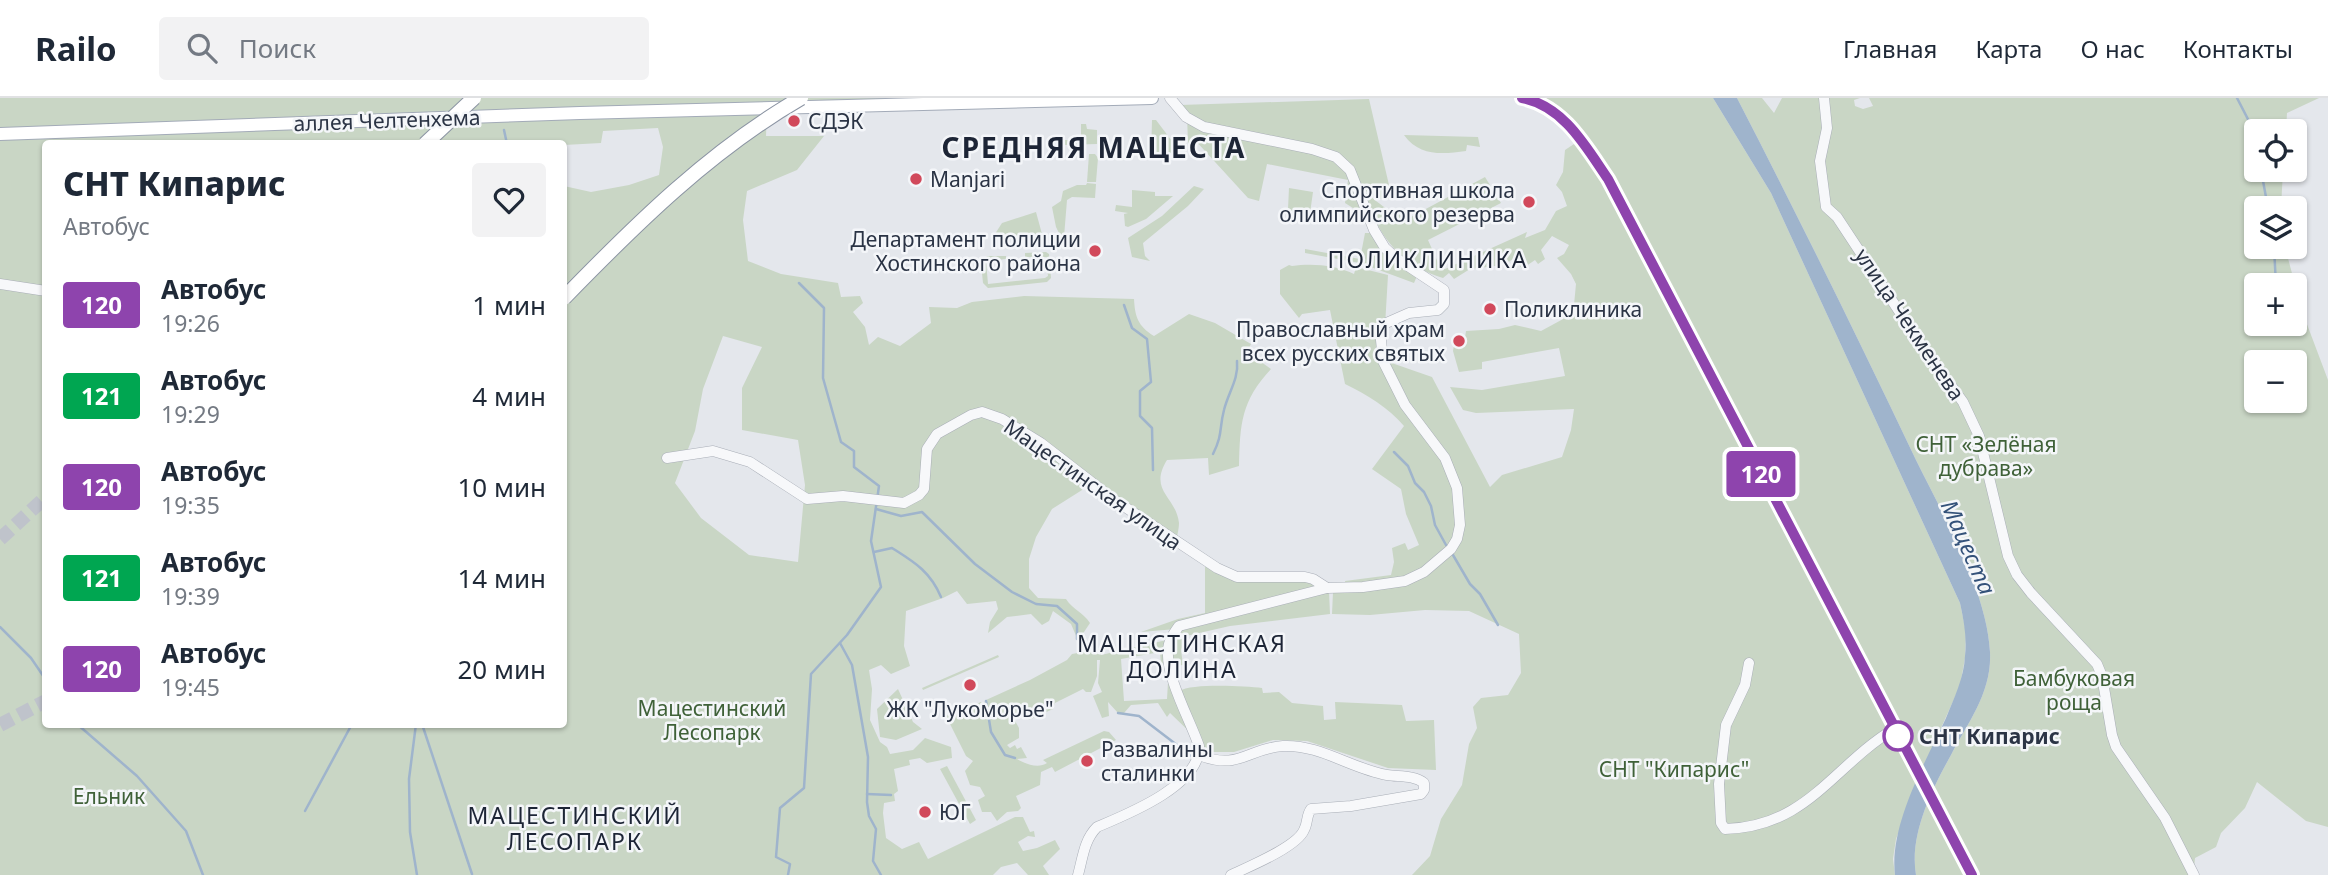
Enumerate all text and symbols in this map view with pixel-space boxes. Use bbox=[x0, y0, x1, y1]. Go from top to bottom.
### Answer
search box bbox=[159, 17, 649, 80]
text: Railo bbox=[35, 26, 117, 71]
icon: search bbox=[183, 29, 221, 67]
text: Поиск bbox=[239, 30, 316, 66]
text: Главная bbox=[1843, 32, 1937, 65]
text: Карта bbox=[1975, 32, 2042, 65]
text: О нас bbox=[2080, 32, 2145, 65]
text: Контакты bbox=[2183, 32, 2293, 65]
street label: аллея Челтенхема bbox=[293, 103, 481, 137]
place label: СДЭК bbox=[808, 107, 863, 135]
marker: СДЭК bbox=[786, 113, 802, 129]
map controls bbox=[2244, 119, 2307, 413]
button: locate bbox=[2244, 119, 2307, 182]
district label: СРЕДНЯЯ МАЦЕСТА bbox=[942, 128, 1246, 166]
text: СНТ Кипарис bbox=[63, 161, 285, 206]
button: heart bbox=[472, 163, 546, 237]
place label: Manjari bbox=[930, 165, 1005, 193]
marker: Manjari bbox=[908, 171, 924, 187]
place label: Спортивная школа олимпийского резерва bbox=[1279, 176, 1515, 228]
marker: Спортивная школа олимпийского резерва bbox=[1521, 194, 1537, 210]
button: layers bbox=[2244, 196, 2307, 259]
text: Автобус bbox=[63, 210, 150, 242]
place label: Департамент полиции Хостинского района bbox=[850, 225, 1081, 277]
marker: Департамент полиции Хостинского района bbox=[1087, 243, 1103, 259]
district label: ПОЛИКЛИНИКА bbox=[1328, 243, 1528, 275]
street label: улица Чекменева bbox=[1849, 243, 1971, 405]
text: Автобус bbox=[161, 271, 266, 307]
button: + bbox=[2244, 273, 2307, 336]
text: 1 мин bbox=[472, 287, 546, 323]
text: 120 bbox=[81, 288, 122, 321]
place label: Поликлиника bbox=[1504, 295, 1642, 323]
marker: Поликлиника bbox=[1482, 301, 1498, 317]
text: 19:26 bbox=[161, 307, 220, 339]
place label: Православный храм всех русских святых bbox=[1236, 315, 1445, 367]
marker: Православный храм всех русских святых bbox=[1451, 333, 1467, 349]
button: − bbox=[2244, 350, 2307, 413]
text: Автобус bbox=[161, 362, 266, 398]
text: 4 мин bbox=[472, 378, 546, 414]
text: 121 bbox=[81, 379, 122, 412]
text: 19:29 bbox=[161, 398, 220, 430]
street label: Мацестинская улица bbox=[999, 412, 1187, 556]
park label: СНТ «Зелёная дубрава» bbox=[1915, 430, 2057, 482]
line badge: 120 bbox=[1721, 451, 1801, 497]
text: Автобус bbox=[161, 453, 266, 489]
text: 120 bbox=[1740, 457, 1782, 490]
text: 10 мин bbox=[457, 469, 546, 505]
text: 120 bbox=[81, 470, 122, 503]
text: 19:35 bbox=[161, 489, 220, 521]
water label: Мацеста bbox=[1934, 495, 2004, 599]
text: Автобус bbox=[161, 544, 266, 580]
text: 14 мин bbox=[457, 560, 546, 596]
text: 121 bbox=[81, 561, 122, 594]
text: 19:39 bbox=[161, 580, 220, 612]
district label: МАЦЕСТИНСКАЯ ДОЛИНА bbox=[1077, 627, 1287, 685]
text: Автобус bbox=[161, 635, 266, 671]
text: 20 мин bbox=[457, 651, 546, 687]
text: 120 bbox=[81, 652, 122, 685]
park label: Бамбуковая роща bbox=[2013, 664, 2135, 716]
text: 19:45 bbox=[161, 671, 220, 703]
marker: ЖК "Лукоморье" bbox=[962, 677, 978, 693]
park label: Мацестинский Лесопарк bbox=[638, 694, 786, 746]
place label: ЖК "Лукоморье" bbox=[886, 695, 1054, 723]
marker: СНТ Кипарис bbox=[1883, 721, 1913, 751]
place label: СНТ Кипарис bbox=[1919, 722, 2060, 750]
place label: Развалины сталинки bbox=[1101, 735, 1213, 787]
marker: Развалины сталинки bbox=[1079, 753, 1095, 769]
park label: СНТ "Кипарис" bbox=[1599, 755, 1749, 783]
park label: Ельник bbox=[73, 782, 145, 810]
place label: ЮГ bbox=[939, 798, 971, 826]
district label: МАЦЕСТИНСКИЙ ЛЕСОПАРК bbox=[467, 799, 683, 857]
marker: ЮГ bbox=[917, 804, 933, 820]

